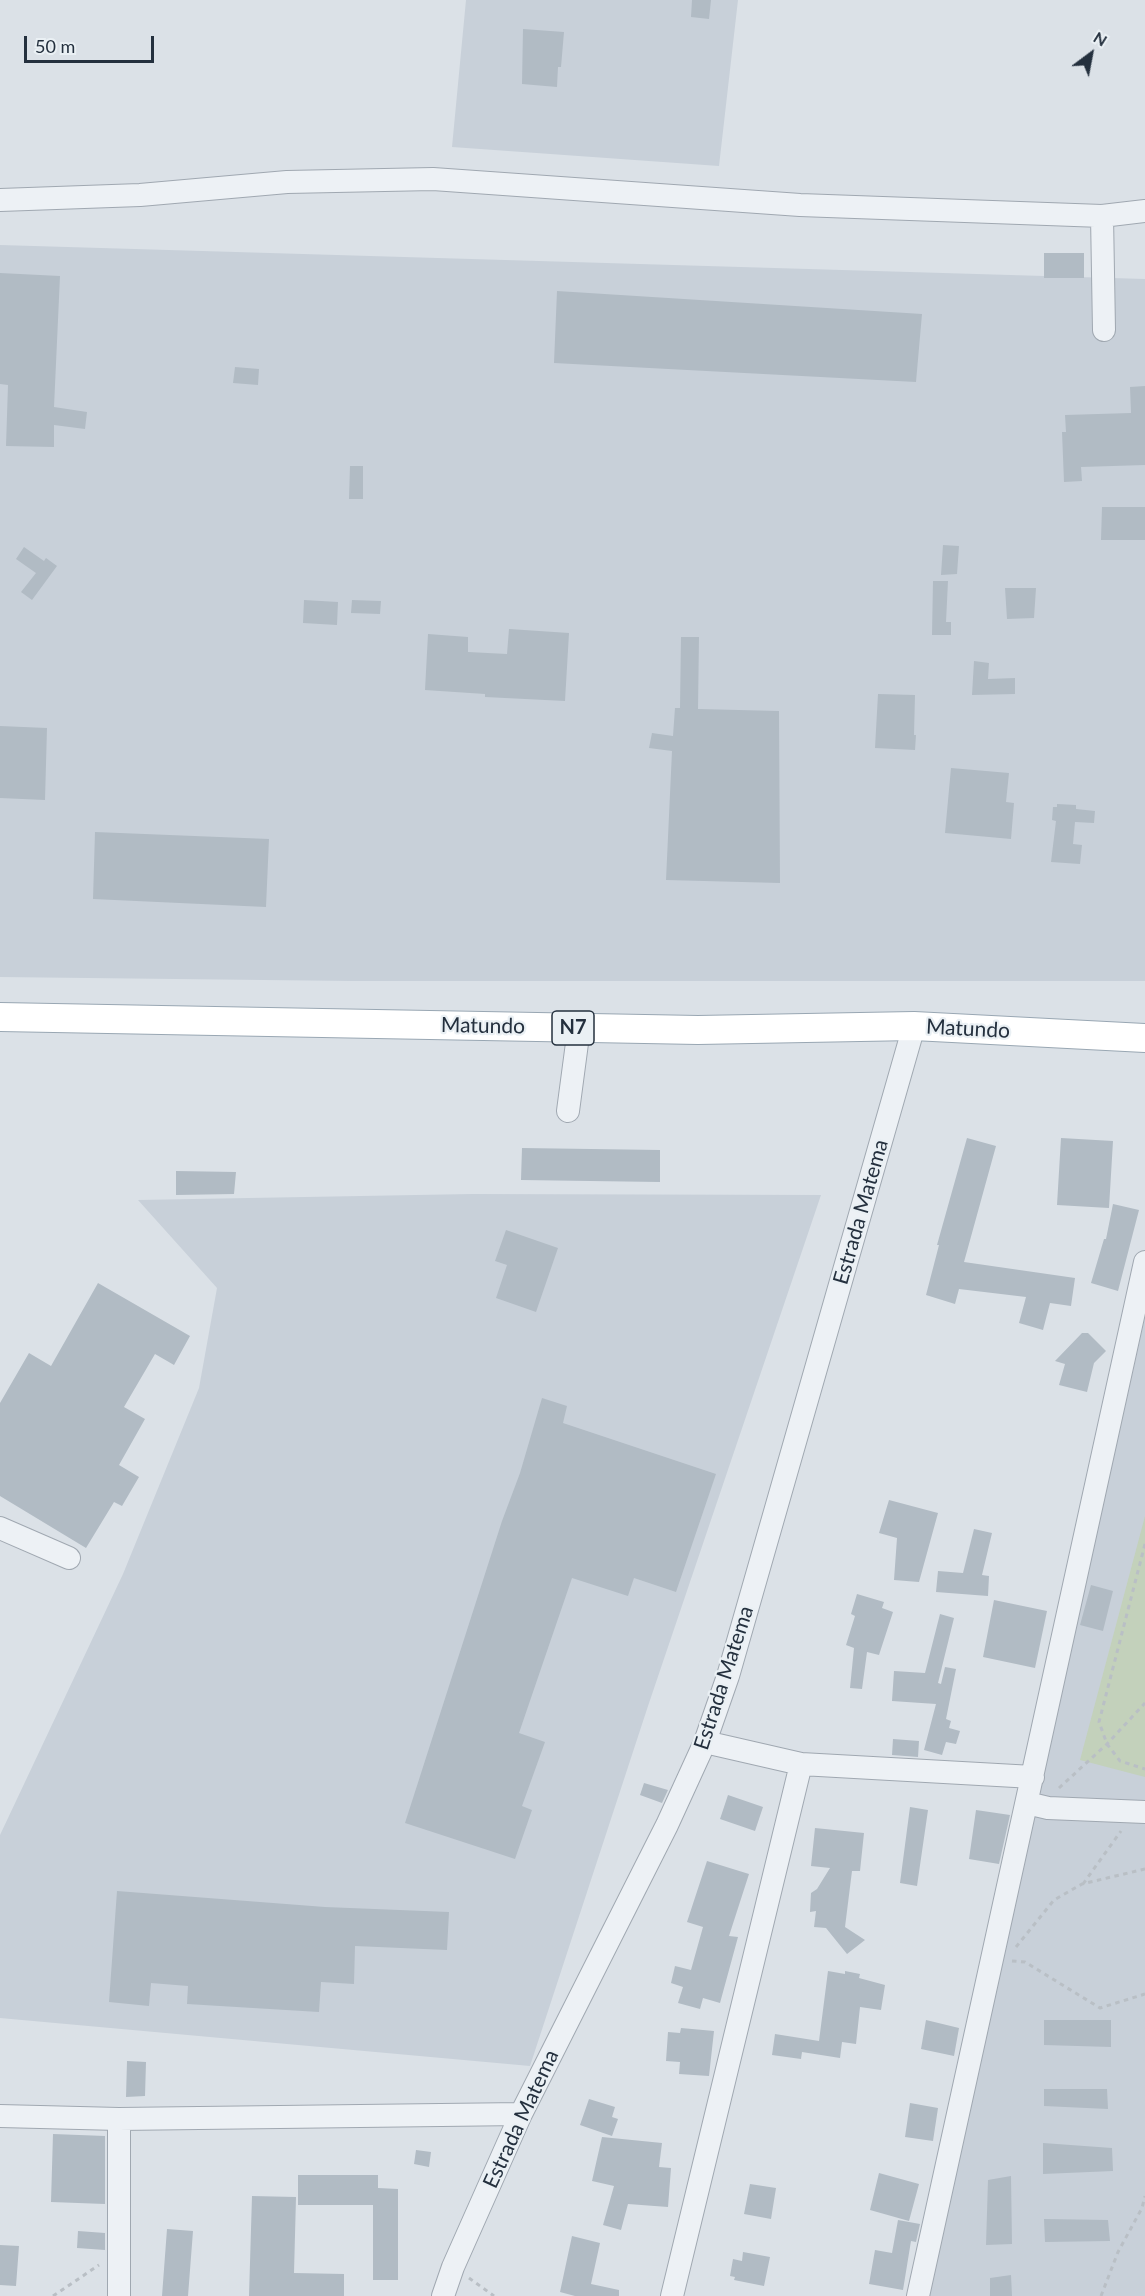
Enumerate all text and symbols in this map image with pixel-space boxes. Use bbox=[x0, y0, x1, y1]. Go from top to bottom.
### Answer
scale bar bbox=[27, 24, 158, 62]
north arrow bbox=[1061, 24, 1121, 84]
text: N bbox=[1091, 27, 1111, 50]
text: 50 m bbox=[35, 35, 75, 57]
road number: N7 bbox=[552, 1011, 594, 1045]
street label: Matundo bbox=[441, 1013, 525, 1039]
street label: Matundo bbox=[925, 1014, 1011, 1044]
street label: Estrada Matema bbox=[828, 1137, 894, 1287]
street label: Estrada Matema bbox=[689, 1603, 759, 1753]
street label: Estrada Matema bbox=[478, 2046, 564, 2192]

